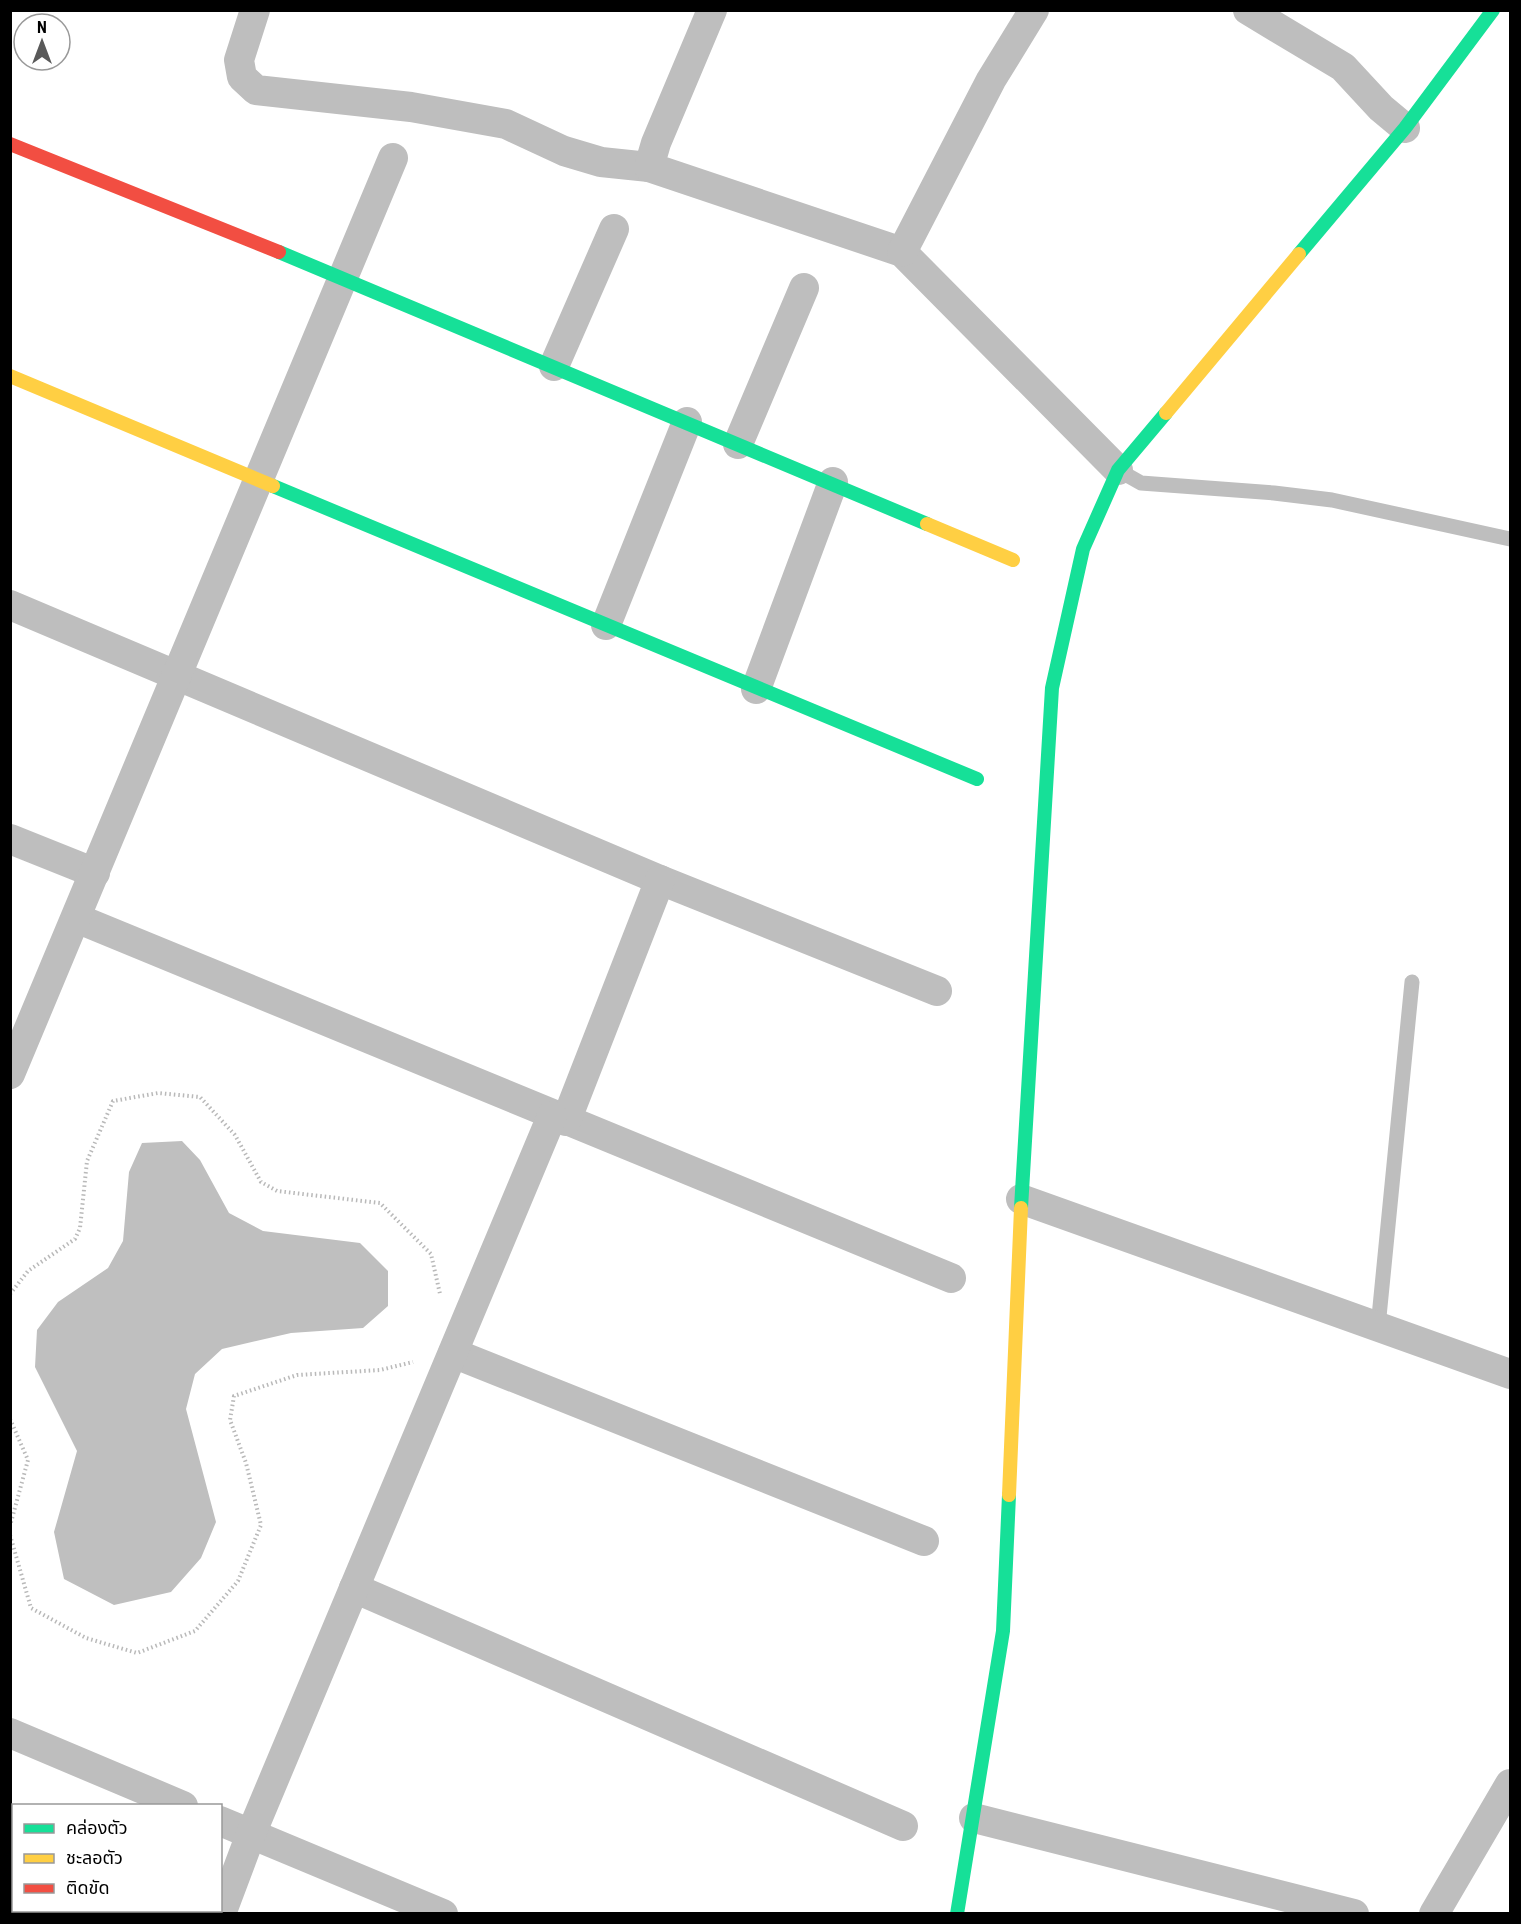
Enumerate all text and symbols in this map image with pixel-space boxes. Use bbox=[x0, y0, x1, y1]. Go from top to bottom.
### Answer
north arrow bbox=[12, 12, 72, 72]
text: N bbox=[37, 18, 47, 37]
legend bbox=[12, 1804, 222, 1912]
text: คล่องตัว bbox=[66, 1817, 128, 1838]
text: ชะลอตัว bbox=[66, 1847, 123, 1868]
text: ติดขัด bbox=[66, 1877, 109, 1898]

